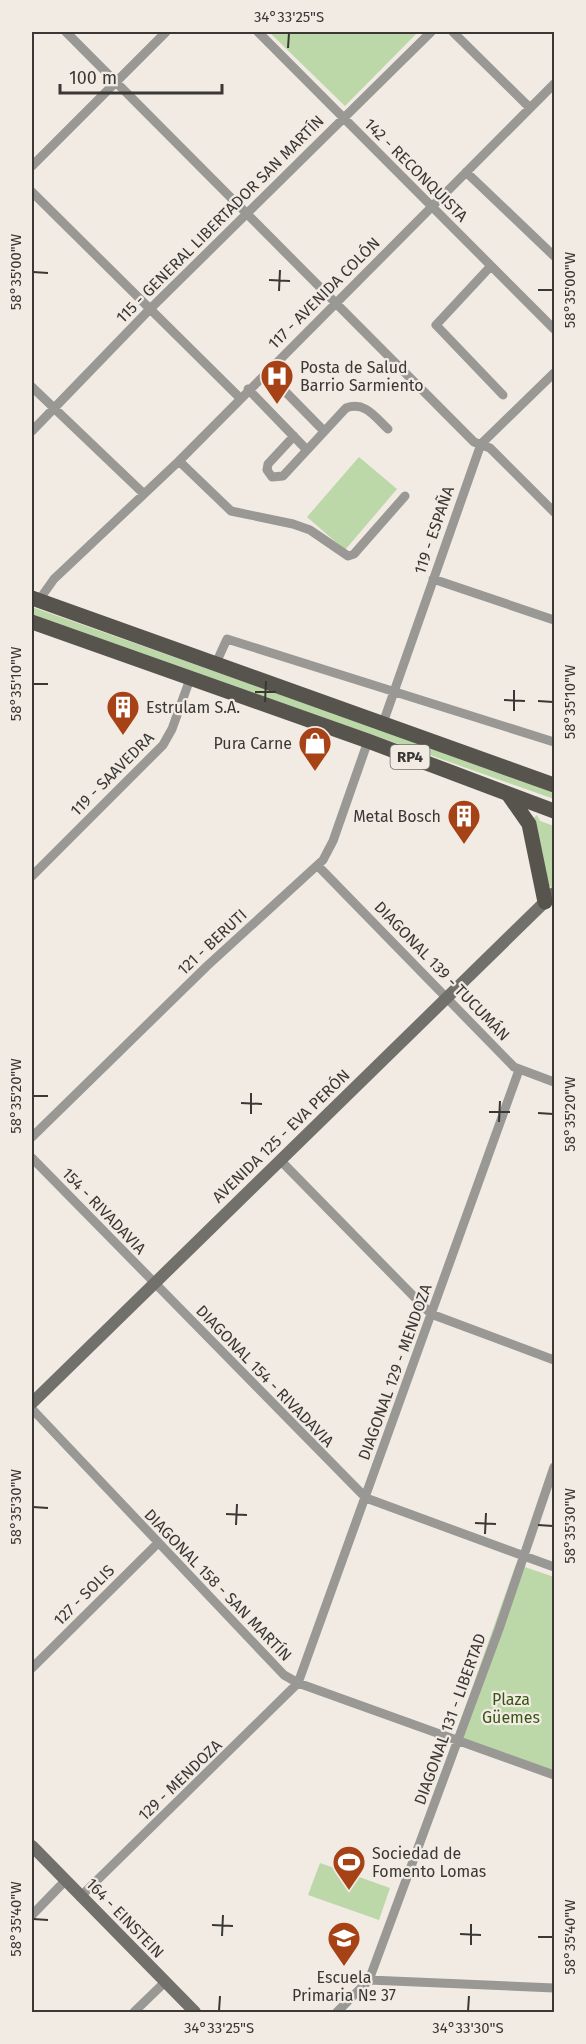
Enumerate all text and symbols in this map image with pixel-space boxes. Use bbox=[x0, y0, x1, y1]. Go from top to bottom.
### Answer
text: 34°33'25"S bbox=[254, 8, 324, 26]
scale bar bbox=[60, 57, 222, 95]
text: 100 m bbox=[69, 67, 117, 89]
street label: 115 - GENERAL LIBERTADOR SAN MARTÍN bbox=[111, 110, 328, 327]
street label: 142 - RECONQUISTA bbox=[360, 114, 472, 226]
street label: 117 - AVENIDA COLÓN bbox=[263, 232, 384, 353]
text: 58°35'00"W bbox=[7, 233, 25, 310]
text: 58°35'00"W bbox=[561, 251, 579, 328]
hospital icon: Posta de Salud Barrio Sarmiento bbox=[259, 358, 295, 405]
place label: Posta de Salud Barrio Sarmiento bbox=[300, 358, 424, 395]
street label: 119 - ESPAÑA bbox=[410, 483, 458, 576]
text: 58°35'10"W bbox=[7, 646, 25, 721]
text: 58°35'10"W bbox=[561, 664, 579, 739]
building icon: Estrulam S.A. bbox=[105, 689, 141, 736]
place label: Estrulam S.A. bbox=[146, 698, 240, 717]
shop icon: Pura Carne bbox=[297, 725, 333, 772]
street label: 119 - SAAVEDRA bbox=[66, 728, 158, 820]
place label: Pura Carne bbox=[213, 734, 292, 753]
road number: RP4 bbox=[390, 745, 430, 769]
building icon: Metal Bosch bbox=[446, 798, 482, 845]
place label: Metal Bosch bbox=[353, 807, 441, 826]
street label: DIAGONAL 139 - TUCUMÁN bbox=[370, 897, 514, 1045]
street label: 121 - BERUTI bbox=[173, 905, 251, 979]
text: 58°35'20"W bbox=[7, 1058, 25, 1134]
street label: AVENIDA 125 - EVA PERÓN bbox=[208, 1065, 354, 1207]
text: 58°35'20"W bbox=[561, 1076, 579, 1152]
street label: 154 - RIVADAVIA bbox=[58, 1164, 150, 1259]
street label: DIAGONAL 129 - MENDOZA bbox=[354, 1281, 436, 1463]
street label: DIAGONAL 154 - RIVADAVIA bbox=[192, 1301, 338, 1452]
text: 58°35'30"W bbox=[7, 1469, 25, 1545]
text: 58°35'30"W bbox=[561, 1488, 579, 1564]
street label: DIAGONAL 158 - SAN MARTÍN bbox=[140, 1504, 296, 1665]
street label: 127 - SOLIS bbox=[50, 1561, 118, 1629]
street label: DIAGONAL 131 - LIBERTAD bbox=[410, 1631, 490, 1807]
park label: Plaza Güemes bbox=[482, 1690, 540, 1727]
street label: 129 - MENDOZA bbox=[134, 1735, 226, 1825]
sports icon: Sociedad de Fomento Lomas bbox=[331, 1844, 367, 1891]
place label: Sociedad de Fomento Lomas bbox=[372, 1844, 486, 1881]
street label: 164 - EINSTEIN bbox=[82, 1874, 168, 1962]
text: 58°35'40"W bbox=[7, 1881, 25, 1957]
text: 58°35'40"W bbox=[561, 1899, 579, 1975]
school or university icon: Escuela Primaria Nº 37 bbox=[326, 1920, 362, 1967]
place label: Escuela Primaria Nº 37 bbox=[292, 1968, 396, 2005]
text: 34°33'25"S bbox=[184, 2019, 254, 2037]
text: 34°33'30"S bbox=[432, 2019, 504, 2037]

